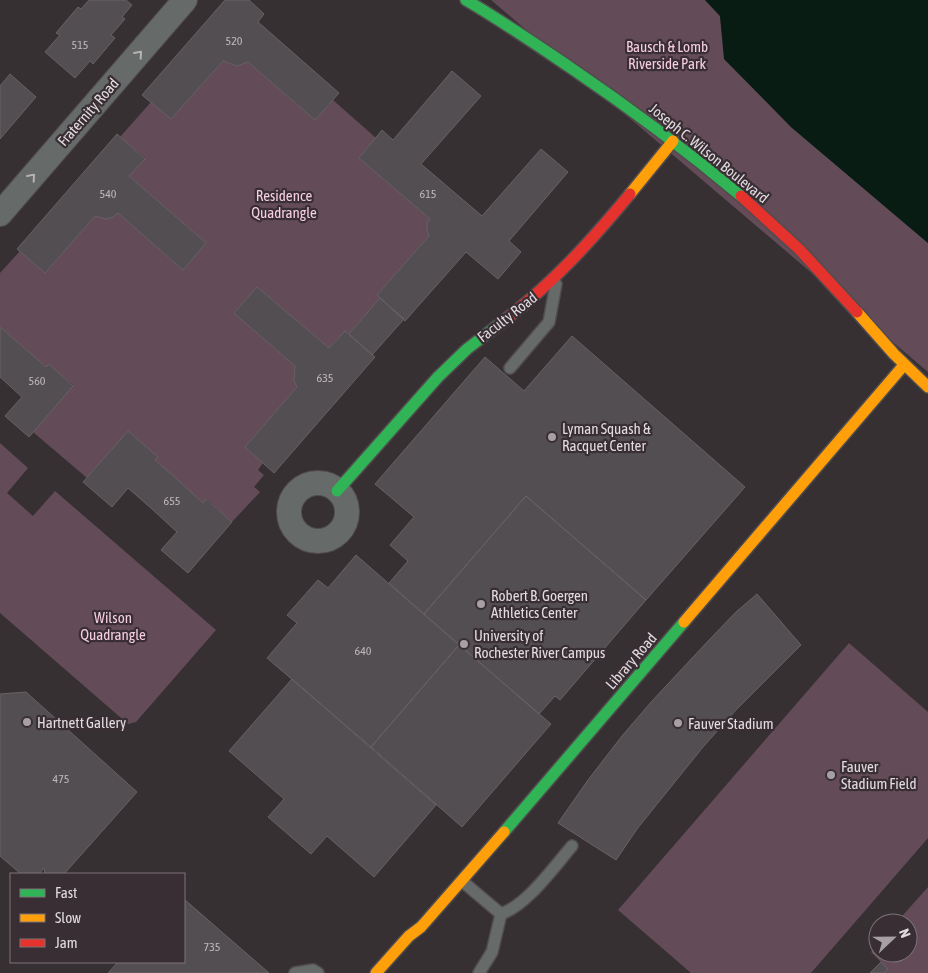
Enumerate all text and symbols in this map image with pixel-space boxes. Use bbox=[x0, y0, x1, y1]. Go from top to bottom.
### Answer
house number: 520 bbox=[226, 34, 243, 48]
house number: 515 bbox=[72, 38, 88, 52]
park label: Bausch & Lomb Riverside Park bbox=[626, 38, 708, 72]
one-way arrow bbox=[133, 51, 141, 60]
street label: Fraternity Road bbox=[54, 75, 122, 149]
street label: Joseph C. Wilson Boulevard bbox=[646, 100, 772, 206]
one-way arrow bbox=[27, 174, 35, 183]
house number: 540 bbox=[100, 187, 117, 201]
park label: Residence Quadrangle bbox=[251, 187, 317, 221]
house number: 615 bbox=[420, 187, 436, 201]
street label: Faculty Road bbox=[474, 289, 540, 345]
house number: 635 bbox=[317, 371, 333, 385]
house number: 560 bbox=[29, 374, 46, 388]
place label: Lyman Squash & Racquet Center bbox=[562, 420, 651, 454]
marker: Lyman Squash & Racquet Center bbox=[546, 431, 558, 443]
house number: 655 bbox=[164, 494, 180, 508]
place label: Robert B. Goergen Athletics Center bbox=[491, 587, 588, 621]
marker: Robert B. Goergen Athletics Center bbox=[475, 598, 487, 610]
park label: Wilson Quadrangle bbox=[80, 609, 146, 643]
place label: University of Rochester River Campus bbox=[474, 627, 605, 661]
street label: Library Road bbox=[602, 629, 660, 693]
marker: University of Rochester River Campus bbox=[458, 638, 470, 650]
house number: 640 bbox=[355, 644, 372, 658]
place label: Hartnett Gallery bbox=[37, 714, 126, 731]
place label: Fauver Stadium bbox=[688, 715, 774, 732]
marker: Hartnett Gallery bbox=[21, 716, 33, 728]
marker: Fauver Stadium bbox=[672, 717, 684, 729]
place label: Fauver Stadium Field bbox=[841, 758, 917, 792]
marker: Fauver Stadium Field bbox=[825, 769, 837, 781]
house number: 475 bbox=[53, 772, 69, 786]
legend bbox=[10, 873, 185, 963]
text: Fast bbox=[55, 884, 77, 901]
text: Slow bbox=[55, 909, 81, 926]
north arrow bbox=[868, 913, 918, 963]
text: N bbox=[896, 926, 914, 940]
text: Jam bbox=[55, 934, 78, 951]
house number: 735 bbox=[204, 940, 220, 954]

